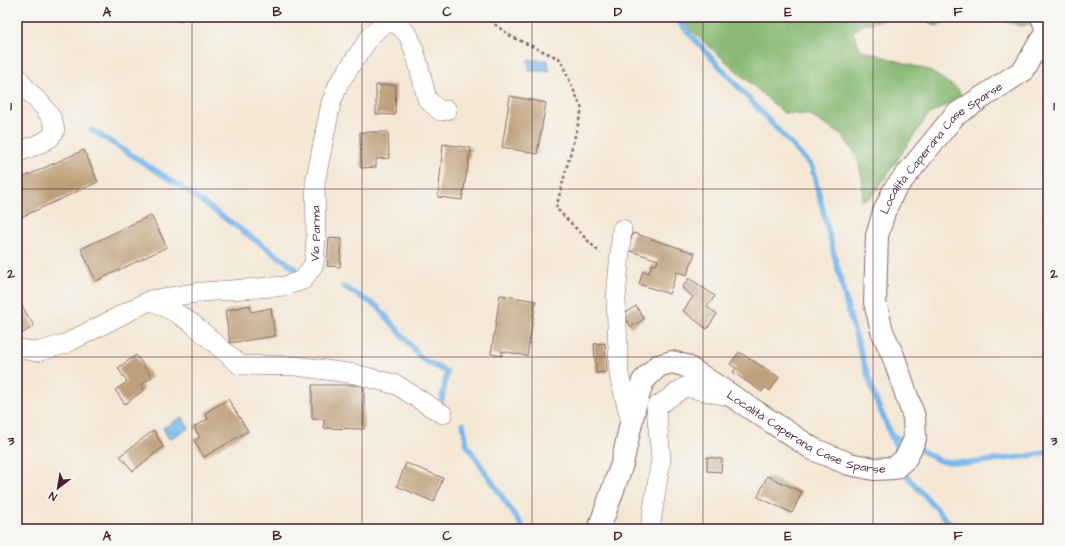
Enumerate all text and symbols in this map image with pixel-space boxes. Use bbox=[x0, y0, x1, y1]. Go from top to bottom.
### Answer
text: A bbox=[103, 3, 112, 21]
text: B bbox=[272, 3, 282, 21]
text: C bbox=[442, 3, 452, 21]
text: D bbox=[614, 3, 623, 21]
text: E bbox=[784, 3, 792, 21]
text: F bbox=[953, 3, 963, 21]
street label: Località Caperana Case Sparse bbox=[876, 78, 1006, 217]
text: 1 bbox=[10, 97, 12, 115]
text: 1 bbox=[1053, 97, 1055, 115]
street label: Via Parma bbox=[306, 205, 325, 262]
text: 2 bbox=[6, 265, 15, 283]
text: 2 bbox=[1049, 265, 1058, 283]
street label: Località Caperana Case Sparse bbox=[723, 387, 886, 478]
text: 3 bbox=[7, 432, 15, 450]
text: 3 bbox=[1050, 432, 1058, 450]
north arrow bbox=[38, 468, 78, 508]
text: N bbox=[46, 488, 60, 504]
text: A bbox=[103, 527, 112, 545]
text: B bbox=[272, 527, 282, 545]
text: C bbox=[442, 527, 452, 545]
text: D bbox=[614, 527, 623, 545]
text: E bbox=[784, 527, 792, 545]
text: F bbox=[953, 527, 963, 545]

